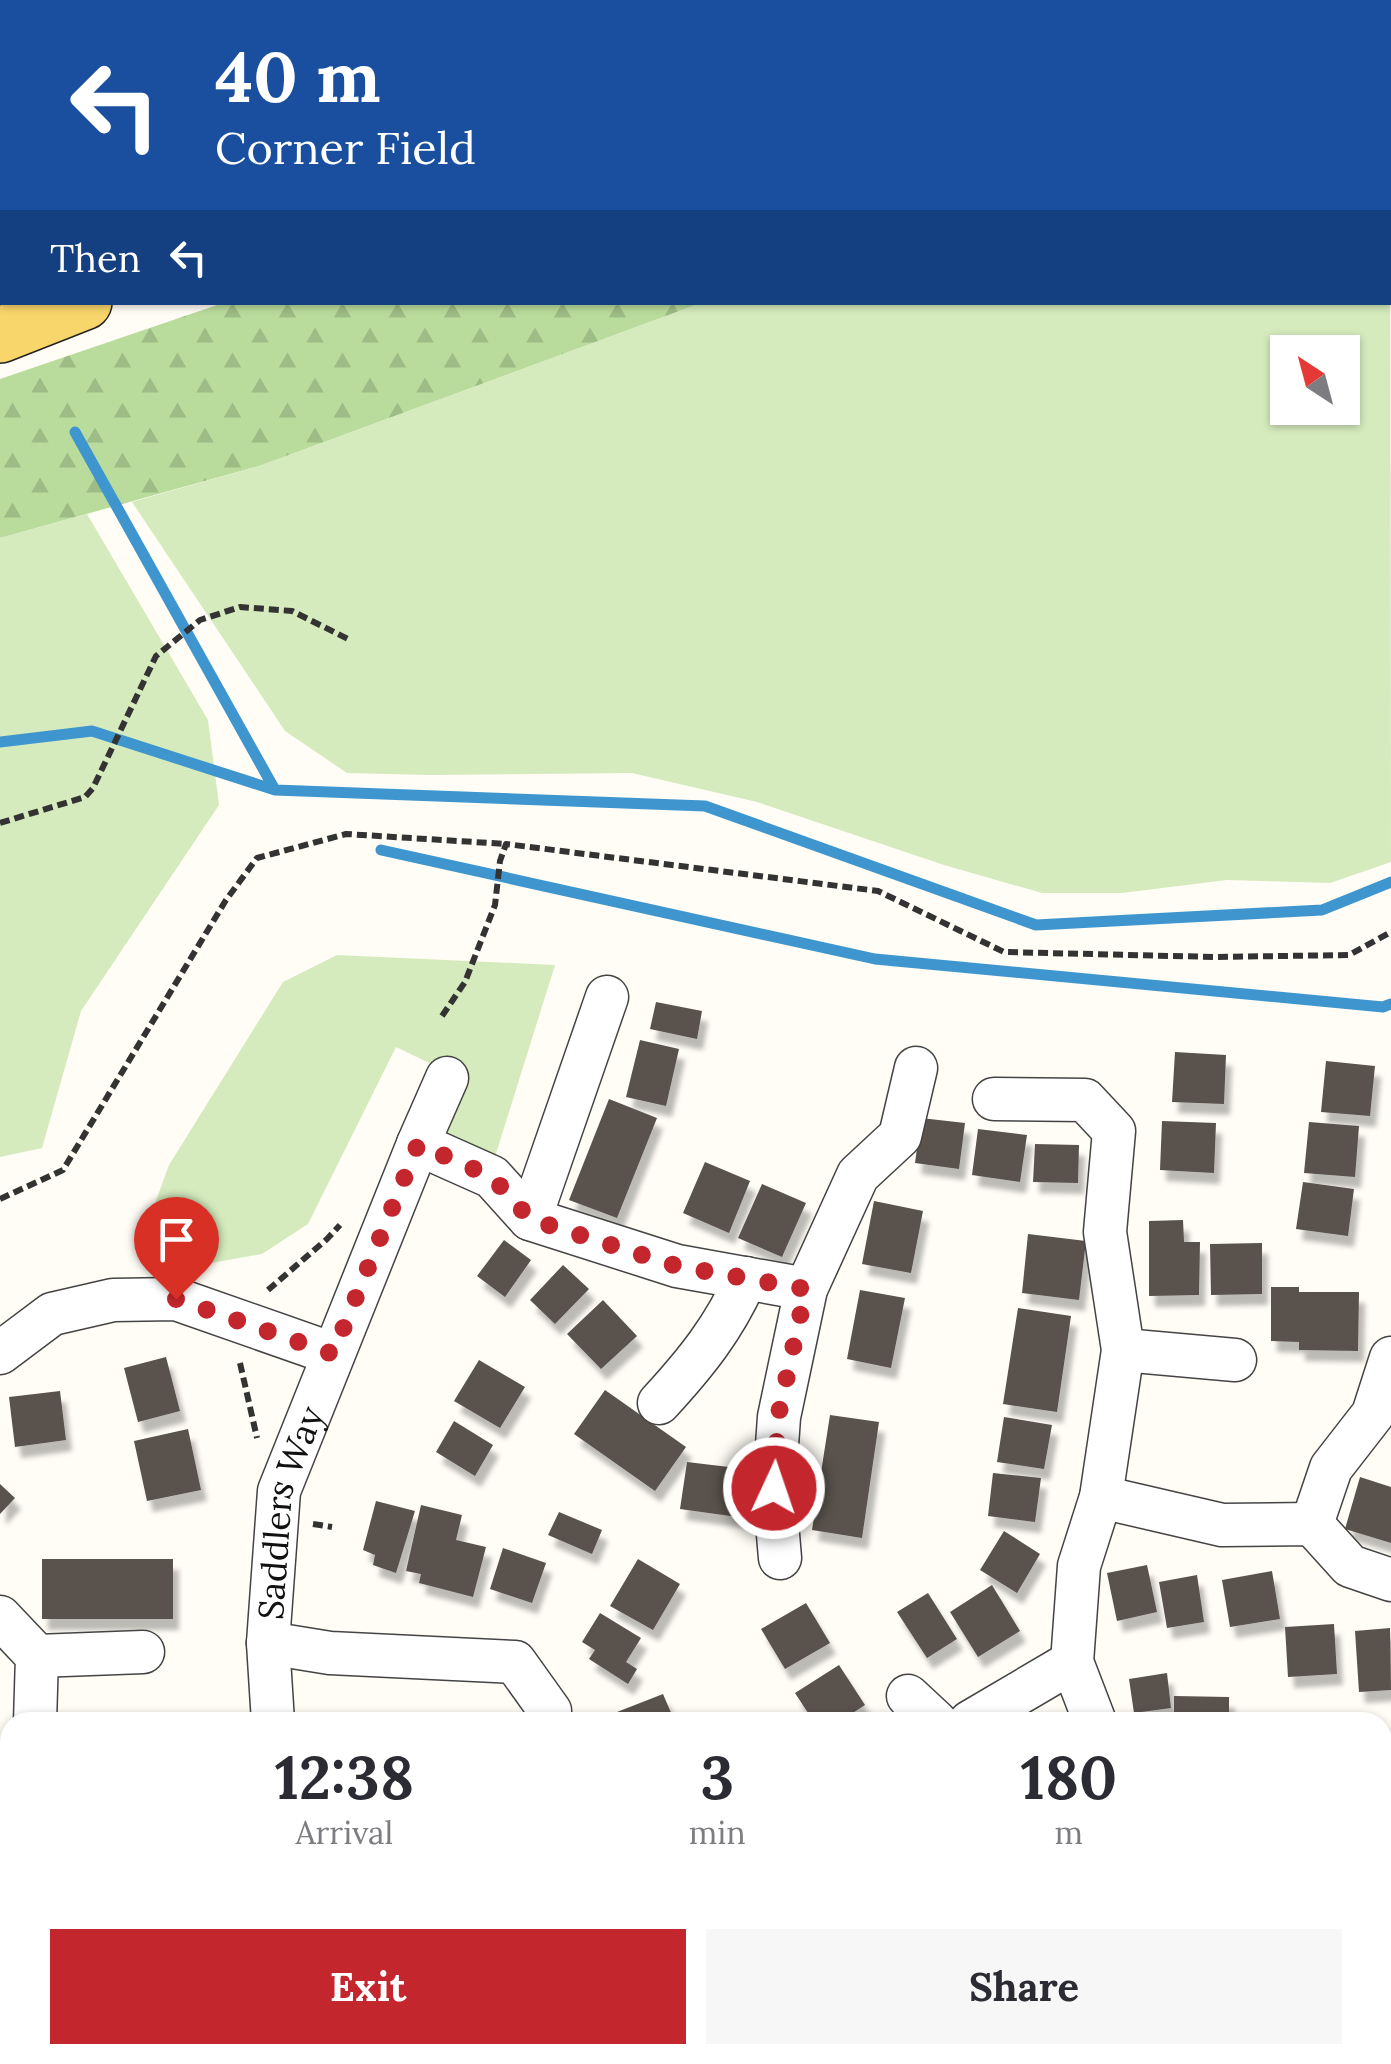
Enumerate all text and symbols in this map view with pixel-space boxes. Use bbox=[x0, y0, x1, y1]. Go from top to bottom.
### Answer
text: 40 m bbox=[215, 32, 381, 121]
icon: left bbox=[50, 40, 180, 170]
text: Corner Field bbox=[215, 119, 476, 176]
icon: left bbox=[161, 230, 216, 285]
text: Then bbox=[50, 234, 141, 282]
north arrow bbox=[1270, 335, 1360, 425]
map controls bbox=[1270, 335, 1360, 425]
pin bbox=[134, 1197, 219, 1300]
icon: arrive bbox=[149, 1212, 204, 1267]
street label: Saddlers Way bbox=[247, 1399, 333, 1621]
position arrow bbox=[722, 1436, 826, 1540]
text: 12:38 bbox=[275, 1739, 414, 1815]
text: 3 bbox=[700, 1739, 734, 1815]
text: 180 bbox=[1020, 1739, 1117, 1815]
text: Arrival bbox=[295, 1812, 393, 1853]
text: min bbox=[689, 1812, 746, 1853]
text: m bbox=[1055, 1812, 1083, 1853]
button: Exit bbox=[50, 1929, 686, 2044]
button: Share bbox=[706, 1929, 1342, 2044]

